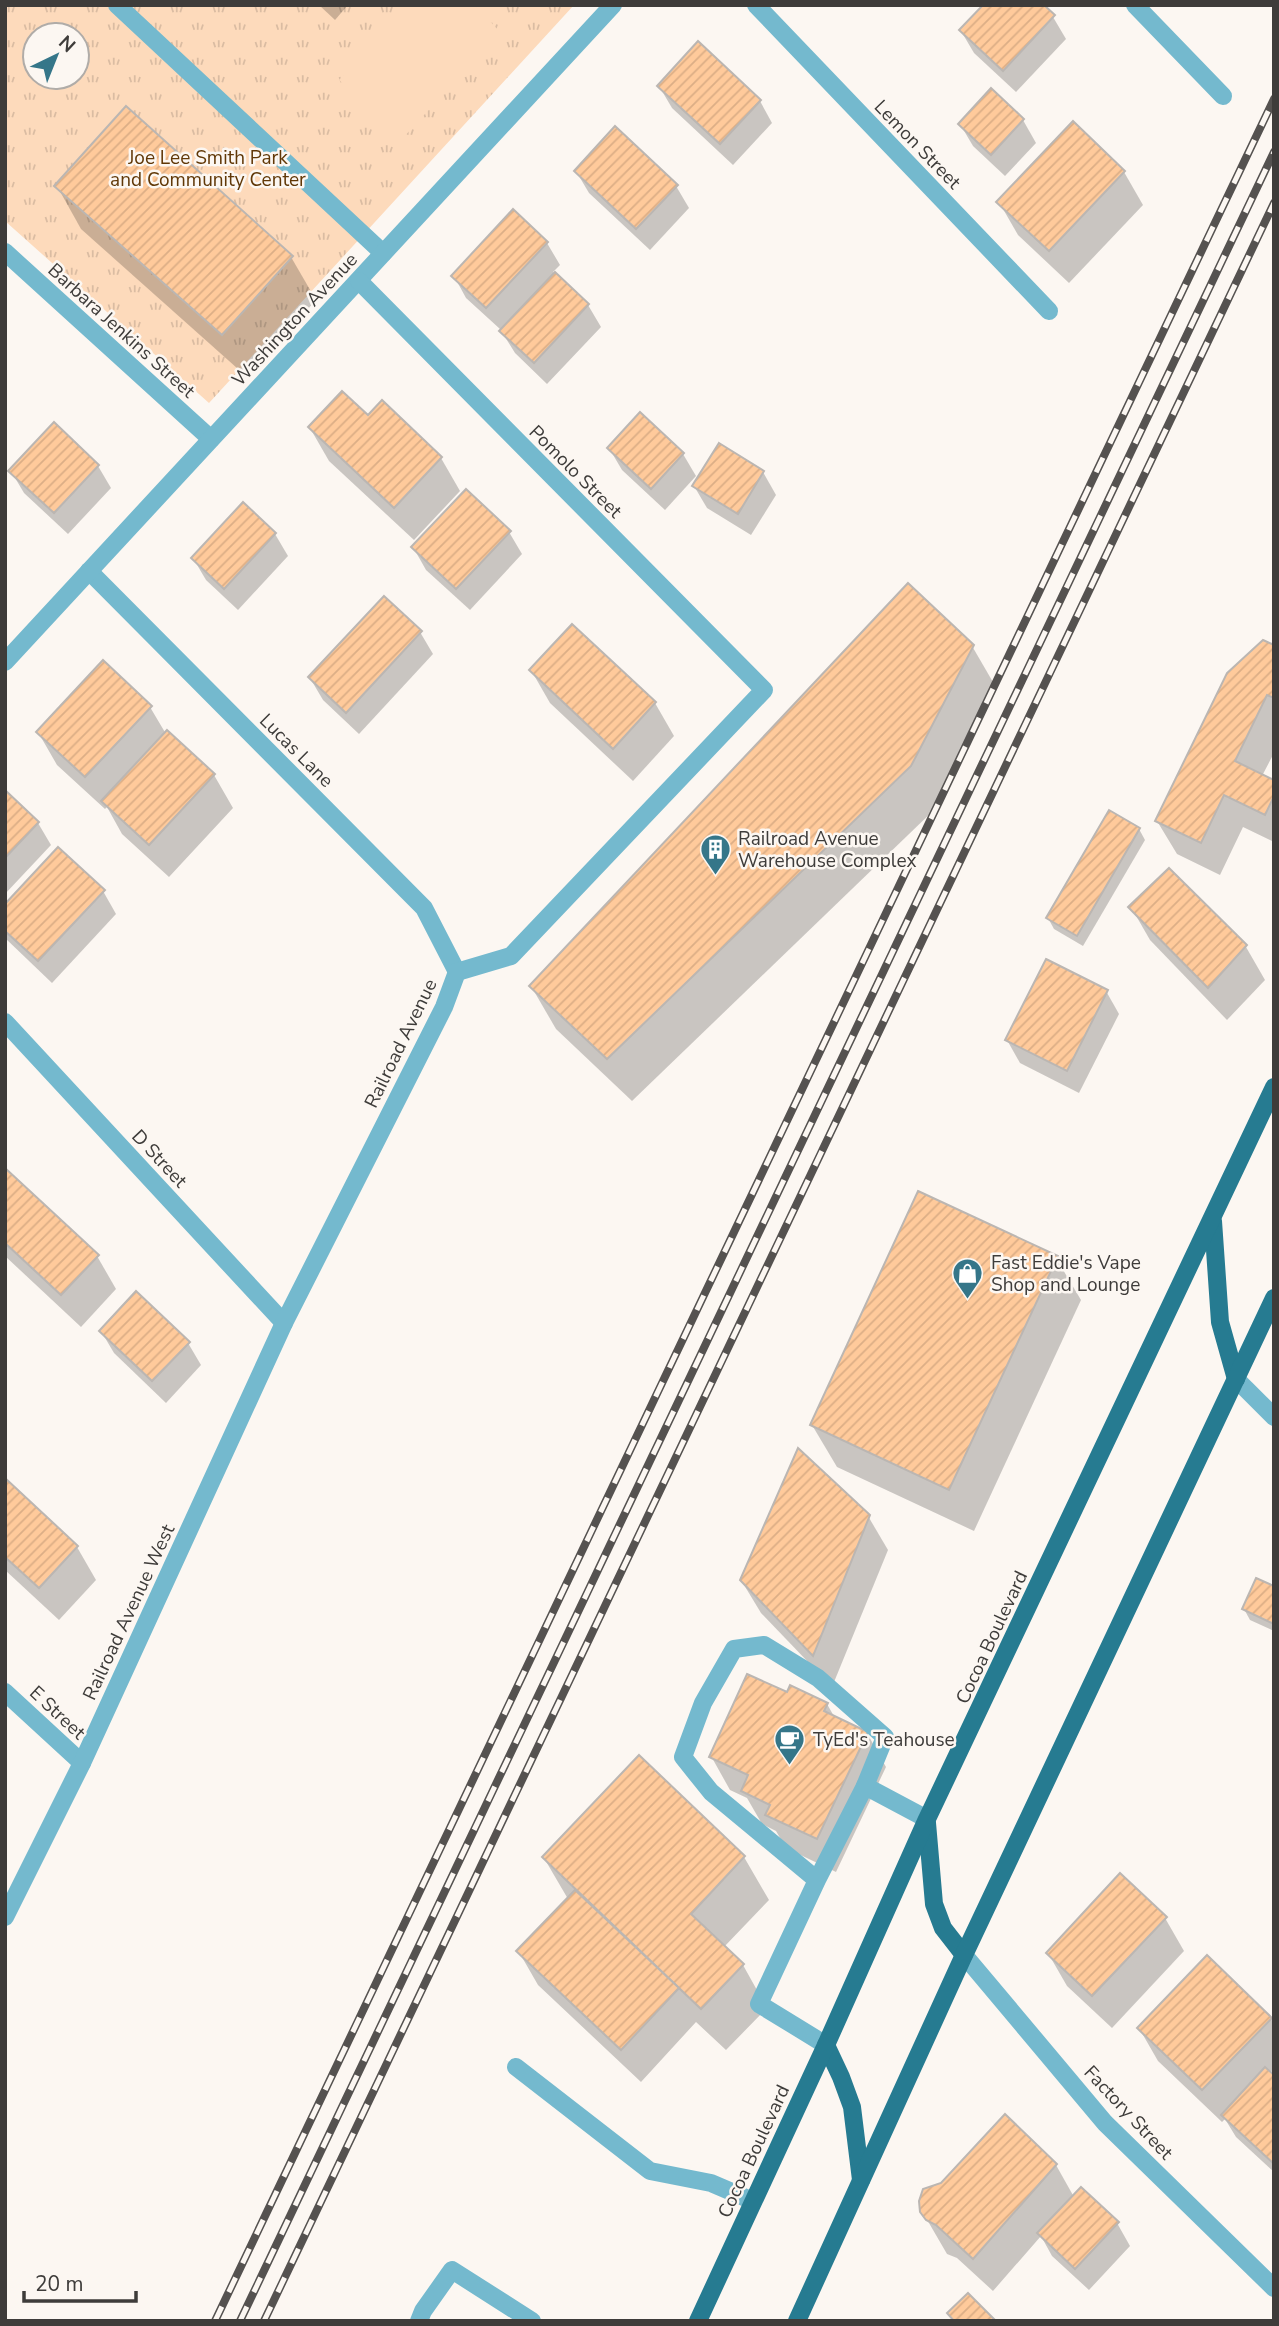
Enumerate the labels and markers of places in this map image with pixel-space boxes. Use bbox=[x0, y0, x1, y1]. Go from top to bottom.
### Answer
place label: Railroad Avenue Warehouse Complex bbox=[738, 826, 916, 874]
building icon: Railroad Avenue Warehouse Complex bbox=[698, 832, 732, 876]
place label: Fast Eddie's Vape Shop and Lounge bbox=[991, 1250, 1141, 1298]
shop icon: Fast Eddie's Vape Shop and Lounge bbox=[951, 1256, 985, 1300]
cafe icon: TyEd's Teahouse bbox=[773, 1722, 807, 1766]
place label: TyEd's Teahouse bbox=[813, 1727, 955, 1753]

